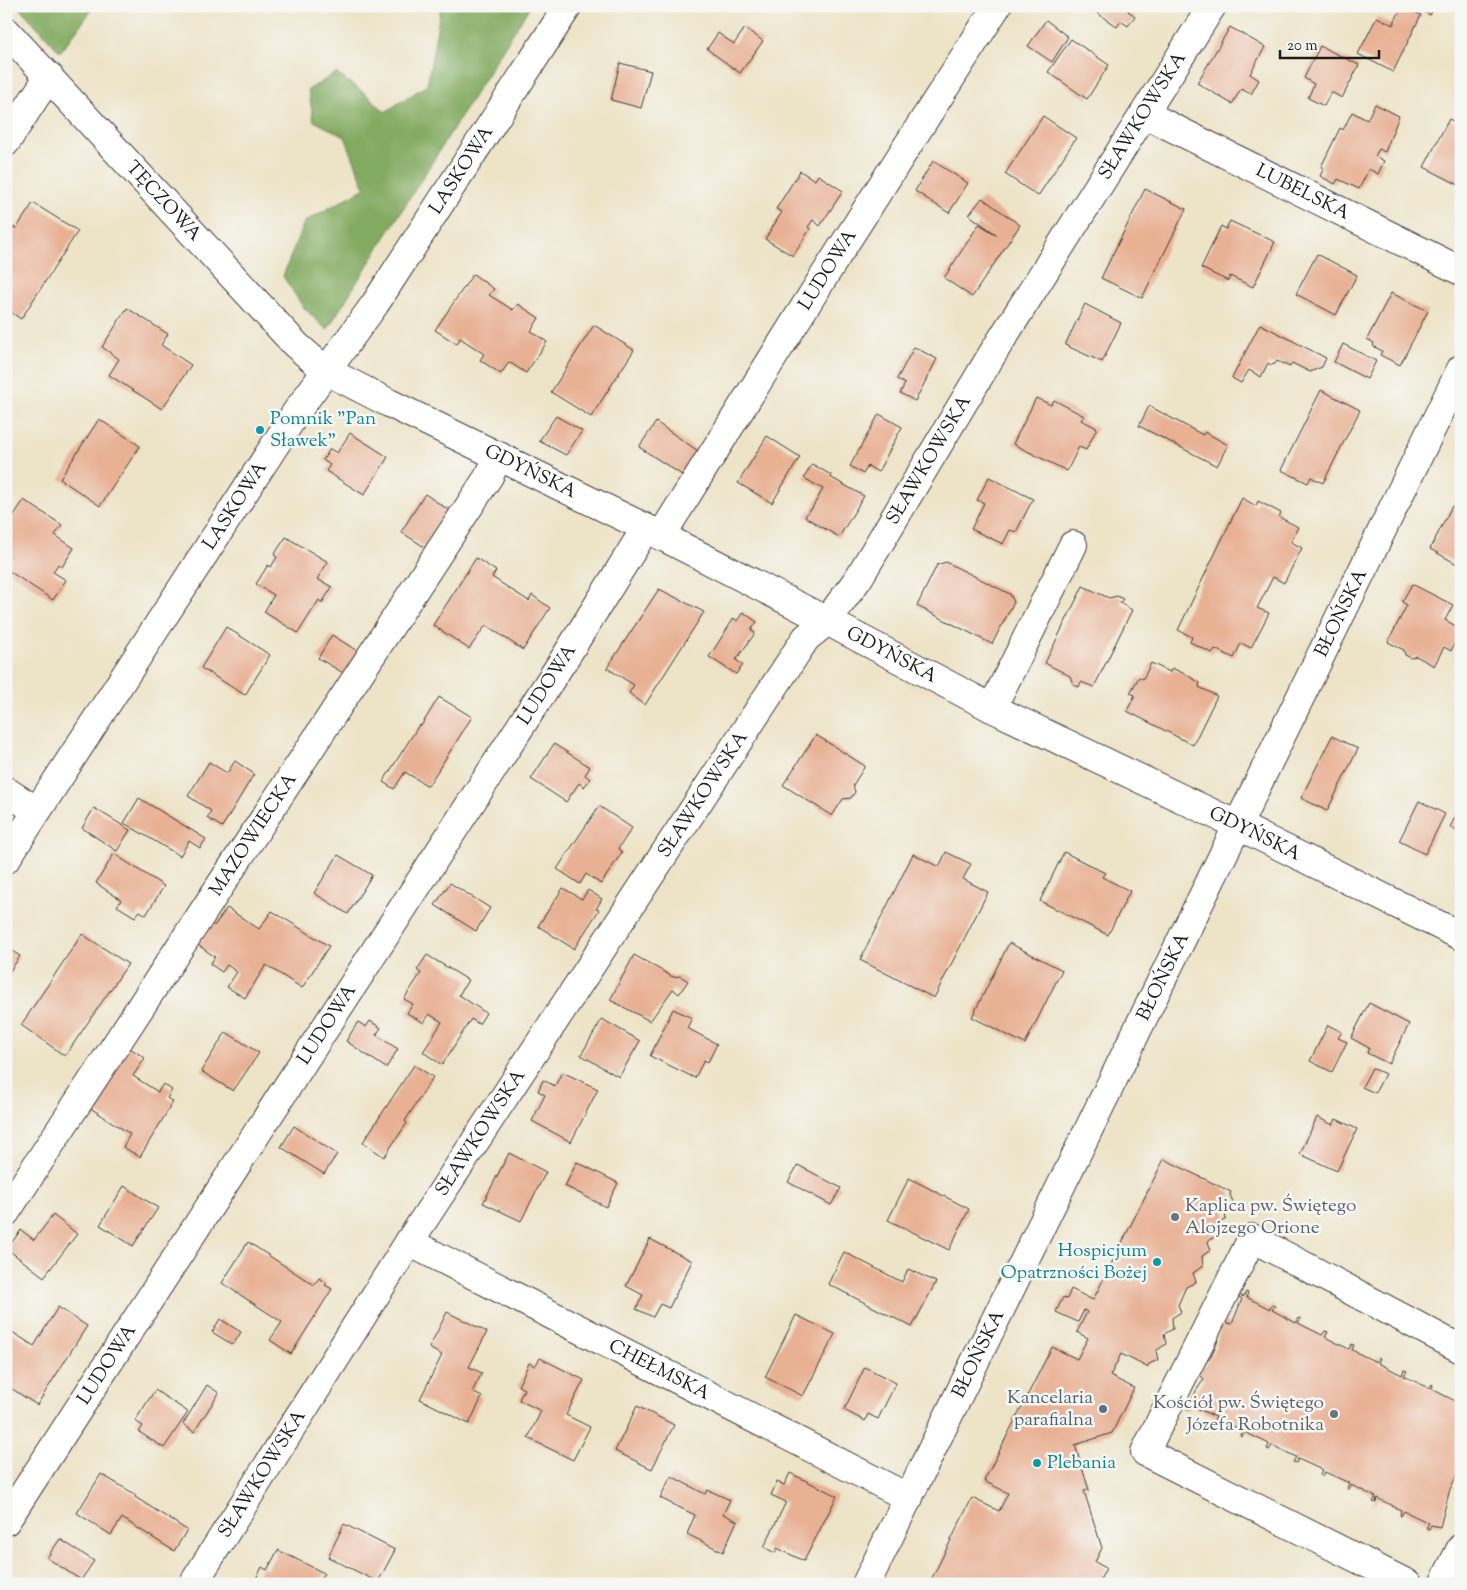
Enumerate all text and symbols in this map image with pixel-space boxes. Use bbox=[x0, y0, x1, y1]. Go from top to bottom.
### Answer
scale bar bbox=[1280, 28, 1378, 60]
text: 20 m bbox=[1287, 36, 1318, 57]
street label: SŁAWKOWSKA bbox=[1092, 46, 1193, 185]
street label: LASKOWA bbox=[423, 120, 501, 220]
street label: TĘCZOWA bbox=[119, 155, 208, 248]
street label: LUBELSKA bbox=[1251, 158, 1355, 227]
street label: LUDOWA bbox=[792, 224, 864, 316]
street label: SŁAWKOWSKA bbox=[880, 390, 978, 530]
place label: Pomnik "Pan Sławek" bbox=[270, 406, 376, 455]
marker: Pomnik "Pan Sławek" bbox=[254, 424, 266, 436]
street label: GDYŃSKA bbox=[480, 438, 581, 506]
street label: LASKOWA bbox=[197, 456, 274, 555]
street label: BŁOŃSKA bbox=[1308, 564, 1375, 662]
street label: GDYŃSKA bbox=[841, 620, 942, 690]
street label: LUDOWA bbox=[511, 639, 584, 731]
street label: SŁAWKOWSKA bbox=[652, 725, 755, 863]
street label: MAZOWIECKA bbox=[203, 767, 304, 902]
street label: GDYŃSKA bbox=[1204, 800, 1306, 868]
street label: BŁOŃSKA bbox=[1130, 928, 1197, 1026]
street label: LUDOWA bbox=[291, 979, 364, 1070]
street label: SŁAWKOWSKA bbox=[429, 1064, 533, 1202]
place label: Kaplica pw. Świętego Alojzego Orione bbox=[1185, 1193, 1356, 1242]
marker: Kaplica pw. Świętego Alojzego Orione bbox=[1169, 1211, 1181, 1223]
place label: Hospicjum Opatrzności Bożej bbox=[1000, 1238, 1147, 1287]
marker: Hospicjum Opatrzności Bożej bbox=[1151, 1256, 1163, 1268]
street label: BŁOŃSKA bbox=[946, 1305, 1012, 1403]
street label: LUDOWA bbox=[71, 1319, 143, 1410]
street label: CHEŁMSKA bbox=[604, 1333, 715, 1408]
place label: Kancelaria parafialna bbox=[1007, 1385, 1093, 1434]
place label: Kościół pw. Świętego Józefa Robotnika bbox=[1153, 1390, 1324, 1439]
marker: Kancelaria parafialna bbox=[1097, 1403, 1109, 1415]
street label: SŁAWKOWSKA bbox=[212, 1404, 313, 1543]
marker: Kościół pw. Świętego Józefa Robotnika bbox=[1328, 1408, 1340, 1420]
place label: Plebania bbox=[1047, 1450, 1116, 1477]
marker: Plebania bbox=[1031, 1457, 1043, 1469]

